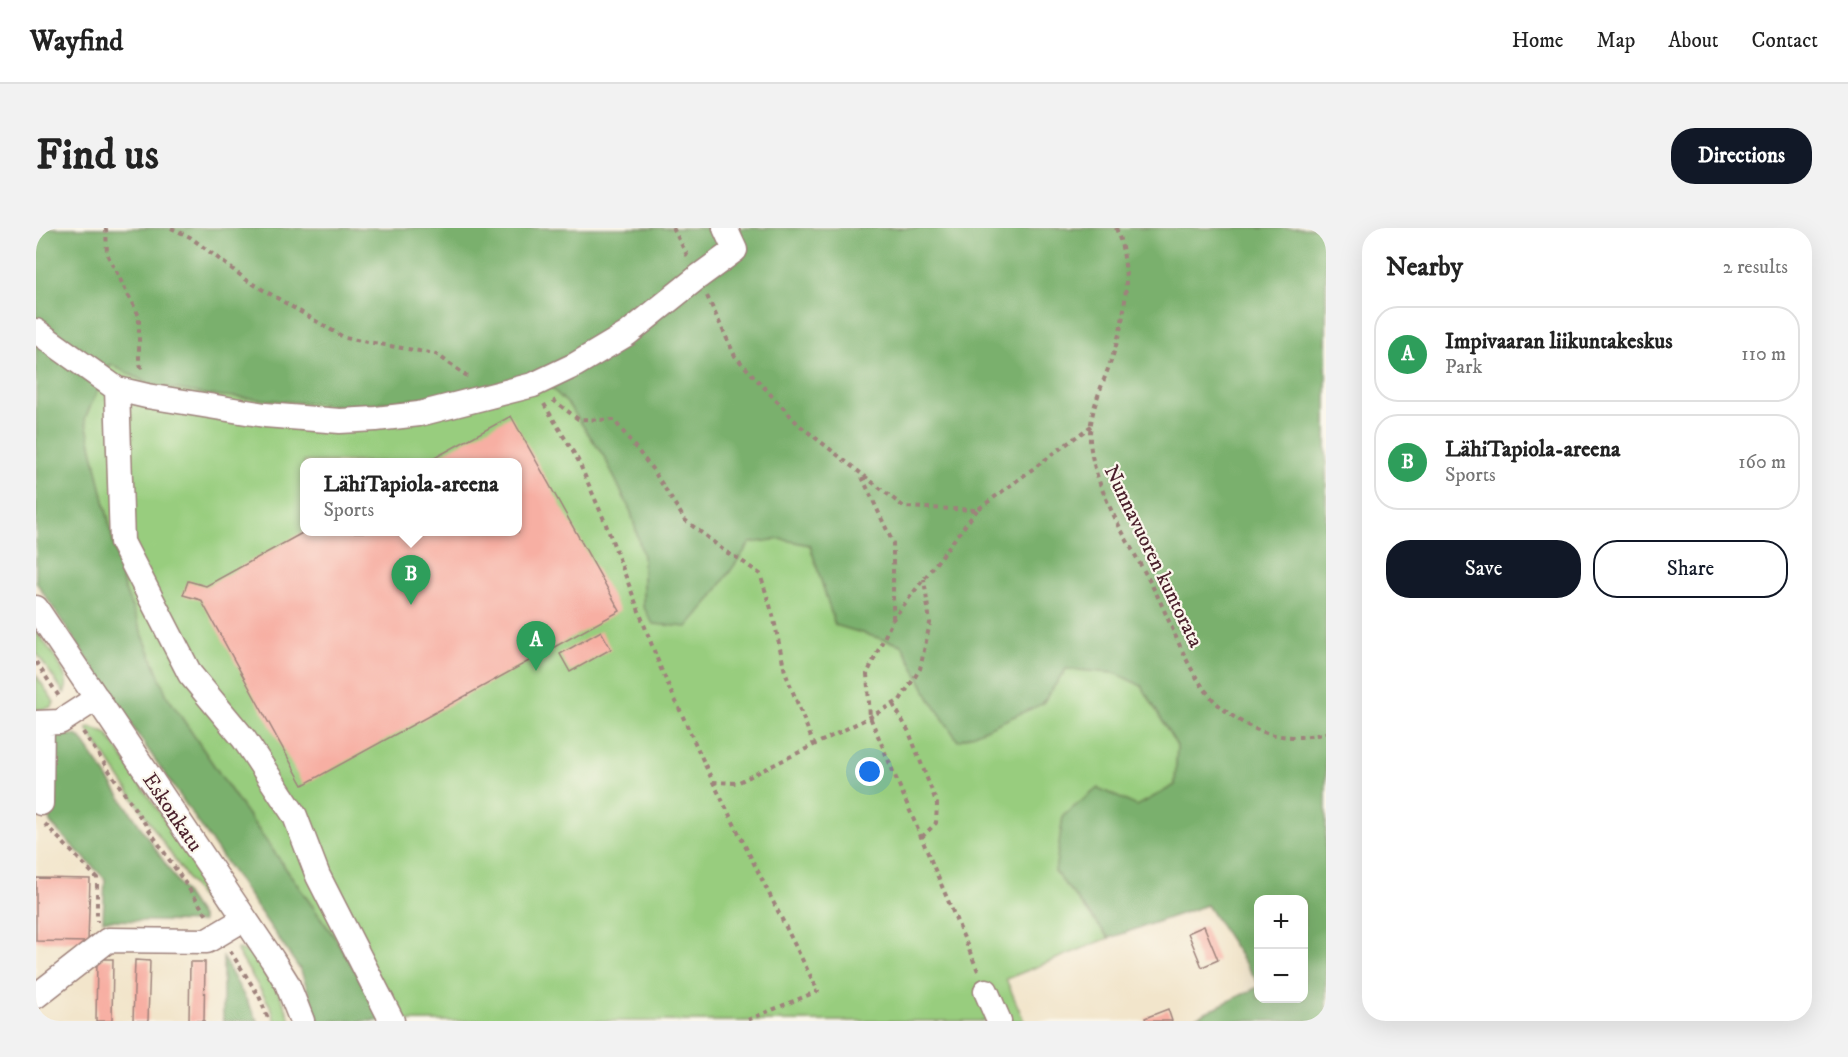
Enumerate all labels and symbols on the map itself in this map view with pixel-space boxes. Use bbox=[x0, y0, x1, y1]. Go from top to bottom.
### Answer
street label: Nunnavuoren kuntorata bbox=[1098, 461, 1209, 652]
pin: B bbox=[392, 556, 430, 605]
pin: A bbox=[516, 622, 556, 671]
your location bbox=[855, 757, 884, 786]
street label: Eskonkatu bbox=[136, 768, 208, 857]

